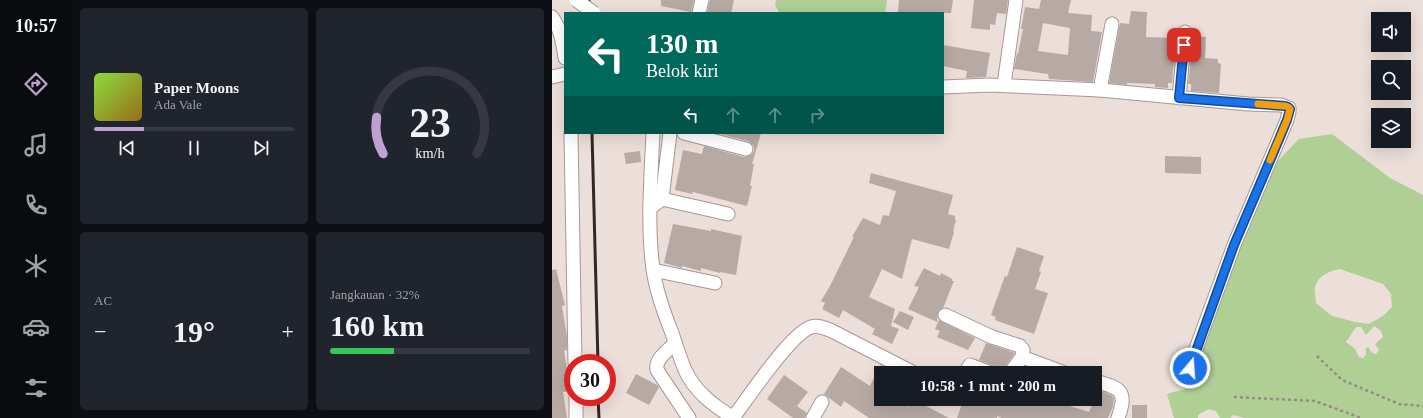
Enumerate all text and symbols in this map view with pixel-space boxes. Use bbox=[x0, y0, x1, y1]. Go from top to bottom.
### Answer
map controls bbox=[1371, 12, 1411, 148]
button: sound bbox=[1371, 12, 1411, 52]
text: 10:57 bbox=[15, 16, 57, 36]
icon: left bbox=[580, 28, 632, 80]
text: 130 m bbox=[646, 28, 718, 59]
pin bbox=[1167, 28, 1201, 62]
icon: arrive bbox=[1173, 34, 1195, 56]
button: search bbox=[1371, 60, 1411, 100]
text: Belok kiri bbox=[646, 61, 719, 81]
icon: directions bbox=[22, 70, 50, 98]
text: Paper Moons bbox=[154, 80, 239, 96]
text: Ada Vale bbox=[154, 97, 202, 112]
text: 23 bbox=[409, 100, 451, 146]
icon: left bbox=[680, 104, 702, 126]
icon: ahead bbox=[722, 104, 744, 126]
icon: ahead bbox=[764, 104, 786, 126]
icon: right bbox=[806, 104, 828, 126]
button: layers bbox=[1371, 108, 1411, 148]
icon: music bbox=[22, 131, 50, 159]
icon: previous bbox=[116, 137, 138, 159]
icon: pause bbox=[183, 137, 205, 159]
icon: next bbox=[250, 137, 272, 159]
text: km/h bbox=[415, 144, 445, 160]
icon: phone bbox=[22, 191, 50, 219]
icon: climate bbox=[22, 252, 50, 280]
text: Jangkauan · 32% bbox=[330, 287, 420, 302]
text: AC bbox=[94, 293, 112, 308]
text: 160 km bbox=[330, 309, 424, 342]
icon: car bbox=[22, 313, 50, 341]
text: 19° bbox=[173, 315, 215, 348]
text: − bbox=[94, 319, 106, 344]
text: + bbox=[282, 319, 294, 344]
position arrow bbox=[1169, 347, 1211, 389]
speed limit sign: 30 bbox=[564, 354, 616, 406]
icon: filters bbox=[22, 374, 50, 402]
text: 10:58 · 1 mnt · 200 m bbox=[920, 378, 1056, 394]

